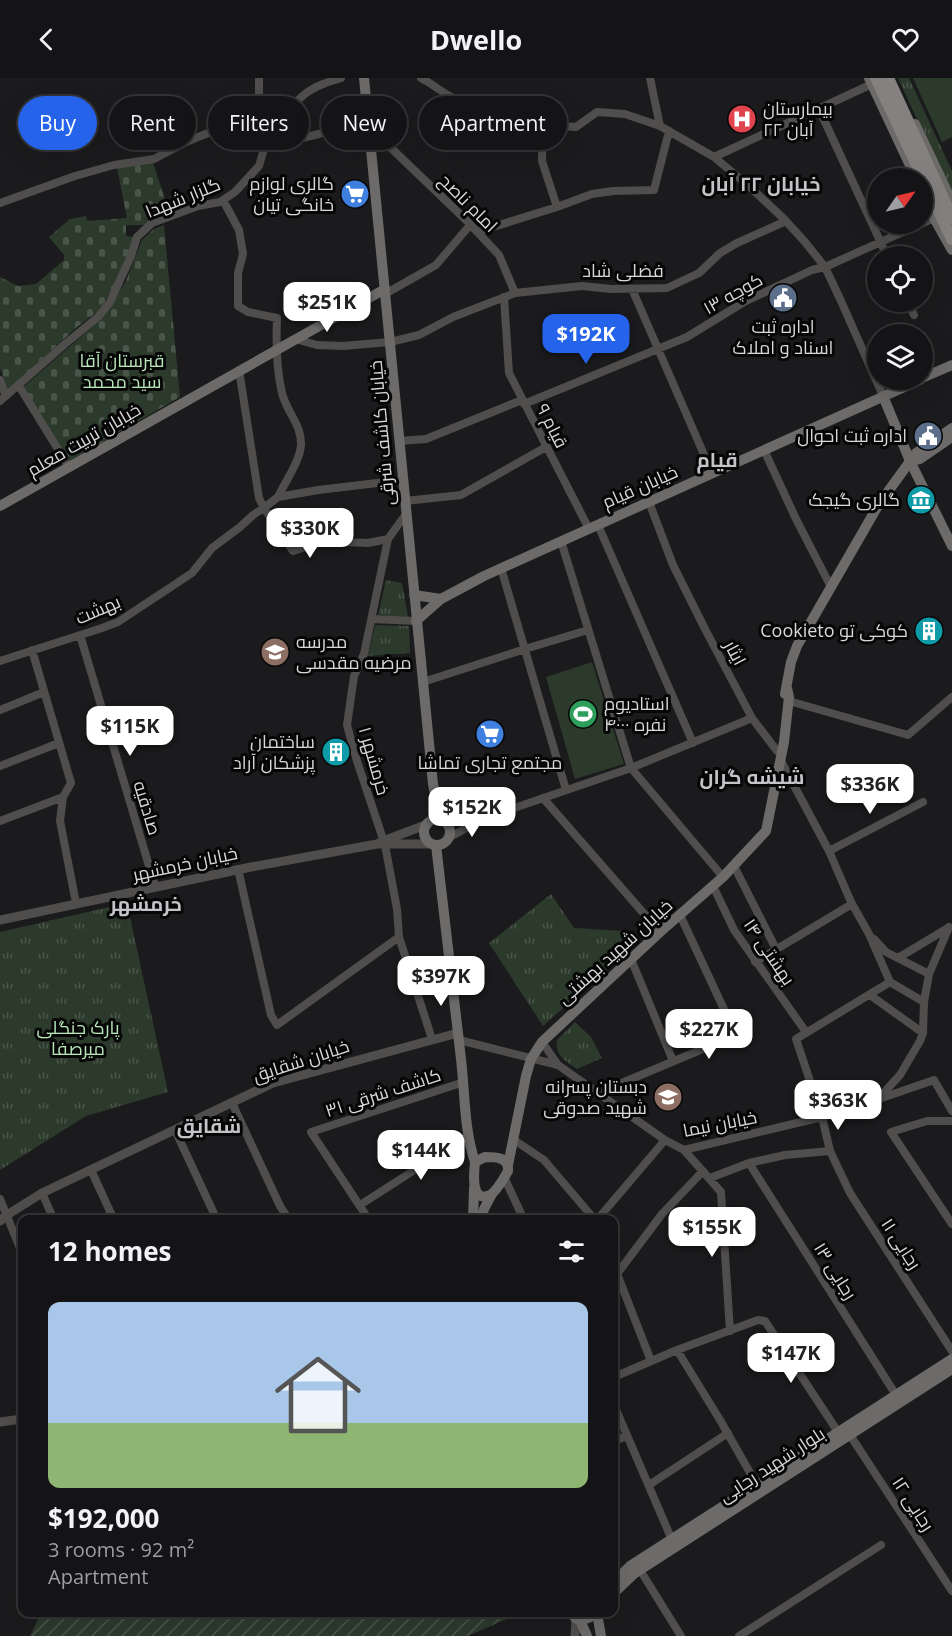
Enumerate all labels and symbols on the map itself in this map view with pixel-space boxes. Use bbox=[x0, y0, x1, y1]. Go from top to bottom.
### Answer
place label: بیمارستان ۲۲ آبان bbox=[763, 96, 833, 141]
hospital icon: بیمارستان ۲۲ آبان bbox=[726, 103, 758, 135]
street label: امام ناصح bbox=[433, 168, 503, 238]
north arrow bbox=[867, 168, 933, 234]
district label: خیابان ۲۲ آبان bbox=[701, 170, 821, 197]
street label: گلزار شهدا bbox=[142, 171, 224, 223]
place label: گالری لوازم خانگی تیان bbox=[249, 171, 334, 216]
supermarket icon: گالری لوازم خانگی تیان bbox=[339, 178, 371, 210]
street label: فضلی شاد bbox=[582, 258, 664, 282]
street label: کوچه ۱۳ bbox=[699, 267, 767, 320]
pin: $251K bbox=[285, 282, 369, 333]
public building icon: اداره ثبت اسناد و املاک bbox=[767, 282, 799, 314]
pin: $192K bbox=[544, 314, 628, 365]
place label: اداره ثبت اسناد و املاک bbox=[733, 314, 833, 359]
park label: قبرستان آقا سید محمد bbox=[80, 348, 164, 393]
street label: خیابان کاشف شرقی bbox=[363, 359, 399, 507]
street label: خیابان تربیت معلم bbox=[22, 397, 145, 482]
street label: قیام ۹ bbox=[531, 399, 574, 452]
public building icon: اداره ثبت احوال bbox=[912, 420, 944, 452]
place label: اداره ثبت احوال bbox=[797, 423, 907, 447]
district label: قیام bbox=[697, 446, 737, 474]
street label: خیابان قیام bbox=[598, 459, 682, 514]
museum icon: گالری گیجک bbox=[905, 484, 937, 516]
place label: گالری گیجک bbox=[808, 487, 900, 511]
pin: $330K bbox=[268, 508, 352, 559]
street label: بهشت bbox=[71, 589, 124, 629]
building icon: Cookieto کوکی تو bbox=[913, 615, 945, 647]
place label: Cookieto کوکی تو bbox=[760, 618, 908, 642]
place label: مدرسه مرضیه مقدسی bbox=[296, 629, 412, 674]
street label: ایثار bbox=[719, 635, 752, 669]
school or university icon: مدرسه مرضیه مقدسی bbox=[259, 636, 291, 668]
place label: استادیوم ۴۰۰۰ نفره bbox=[604, 691, 670, 736]
sports icon: استادیوم ۴۰۰۰ نفره bbox=[567, 698, 599, 730]
pin: $115K bbox=[88, 706, 172, 757]
supermarket icon: مجتمع تجاری تماشا bbox=[474, 718, 506, 750]
street label: خرمشهر ۱ bbox=[354, 724, 396, 798]
place label: ساختمان پزشکان آراد bbox=[233, 729, 315, 775]
building icon: ساختمان پزشکان آراد bbox=[320, 736, 352, 768]
place label: مجتمع تجاری تماشا bbox=[418, 750, 562, 775]
district label: شیشه گران bbox=[700, 763, 805, 790]
pin: $336K bbox=[828, 764, 912, 815]
street label: صادقیه bbox=[128, 778, 168, 838]
pin: $152K bbox=[430, 787, 514, 838]
street label: خیابان خرمشهر bbox=[129, 840, 240, 886]
district label: خرمشهر bbox=[109, 890, 182, 917]
street label: خیابان شهید بهشتی bbox=[552, 893, 677, 1009]
street label: بهشتی ۱۴ bbox=[739, 913, 801, 989]
pin: $397K bbox=[399, 956, 483, 1007]
pin: $227K bbox=[667, 1009, 751, 1060]
park label: پارک جنگلی میرصفا bbox=[36, 1015, 120, 1060]
street label: خیابان شقایق bbox=[249, 1033, 352, 1088]
street label: کاشف شرقی ۳۱ bbox=[322, 1062, 444, 1122]
place label: دبستان پسرانه شهید صدوقی bbox=[543, 1074, 647, 1119]
pin: $363K bbox=[796, 1080, 880, 1131]
school or university icon: دبستان پسرانه شهید صدوقی bbox=[652, 1081, 684, 1113]
street label: خیابان نیما bbox=[681, 1104, 759, 1142]
district label: شقایق bbox=[177, 1112, 241, 1139]
pin: $144K bbox=[379, 1130, 463, 1181]
pin: $155K bbox=[670, 1207, 754, 1258]
street label: رجایی ۱۱ bbox=[876, 1213, 927, 1274]
street label: رجایی ۱۳ bbox=[809, 1237, 863, 1304]
pin: $147K bbox=[749, 1333, 833, 1384]
street label: بلوار شهید رجایی bbox=[714, 1421, 829, 1507]
street label: رجایی ۱۲ bbox=[887, 1472, 940, 1535]

